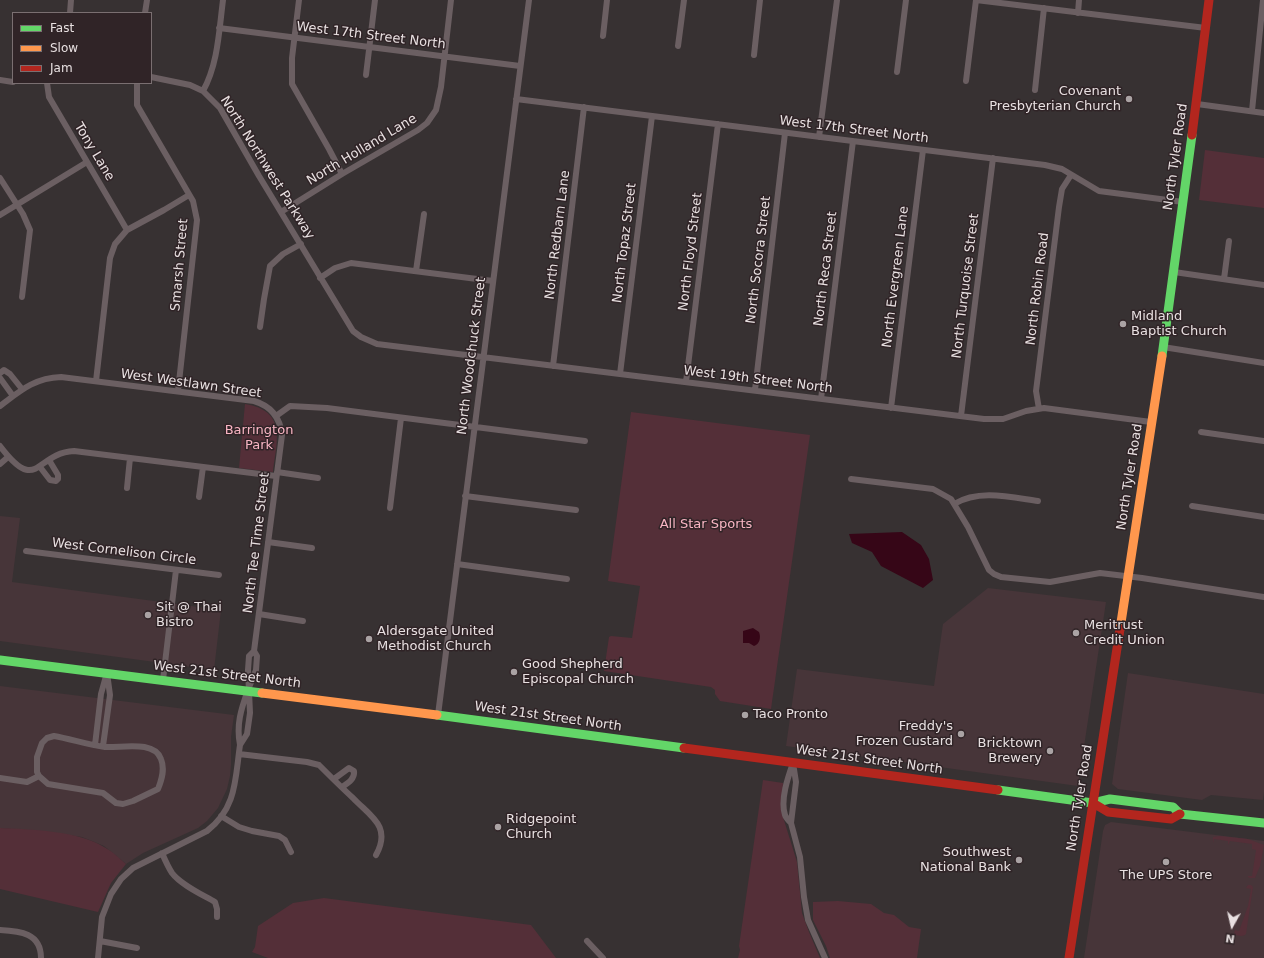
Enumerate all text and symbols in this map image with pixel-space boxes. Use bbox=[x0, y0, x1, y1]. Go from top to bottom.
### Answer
legend bbox=[12, 12, 152, 84]
street label: West 17th Street North bbox=[296, 19, 446, 53]
text: Fast bbox=[50, 21, 74, 35]
text: Slow bbox=[50, 41, 78, 55]
text: Jam bbox=[50, 61, 73, 75]
place label: Covenant Presbyterian Church bbox=[989, 84, 1121, 115]
street label: North Northwest Parkway bbox=[216, 94, 318, 242]
marker: Covenant Presbyterian Church bbox=[1124, 94, 1134, 104]
street label: North Tyler Road bbox=[1161, 103, 1191, 211]
street label: North Holland Lane bbox=[304, 111, 420, 189]
street label: West 17th Street North bbox=[779, 113, 929, 147]
street label: Tony Lane bbox=[71, 120, 117, 184]
street label: North Redbarn Lane bbox=[542, 169, 574, 301]
street label: North Topaz Street bbox=[610, 182, 640, 304]
street label: North Floyd Street bbox=[676, 192, 706, 312]
street label: North Socora Street bbox=[743, 195, 775, 325]
street label: North Evergreen Lane bbox=[880, 205, 912, 349]
street label: North Reca Street bbox=[811, 211, 841, 327]
street label: North Turquoise Street bbox=[949, 212, 983, 360]
street label: Smarsh Street bbox=[168, 218, 192, 312]
street label: North Robin Road bbox=[1023, 232, 1053, 346]
street label: North Woodchuck Street bbox=[455, 276, 489, 436]
place label: Midland Baptist Church bbox=[1131, 309, 1227, 340]
marker: Midland Baptist Church bbox=[1118, 319, 1128, 329]
street label: West 19th Street North bbox=[683, 363, 833, 397]
street label: West Westlawn Street bbox=[120, 366, 262, 402]
park label: Barrington Park bbox=[225, 423, 293, 454]
street label: North Tyler Road bbox=[1114, 423, 1146, 531]
street label: North Tee Time Street bbox=[241, 472, 273, 614]
park label: All Star Sports bbox=[660, 517, 752, 533]
street label: West Cornelison Circle bbox=[51, 535, 197, 569]
place label: Sit @ Thai Bistro bbox=[156, 600, 222, 631]
marker: Sit @ Thai Bistro bbox=[143, 610, 153, 620]
place label: Meritrust Credit Union bbox=[1084, 618, 1165, 649]
place label: Aldersgate United Methodist Church bbox=[377, 624, 494, 655]
marker: Meritrust Credit Union bbox=[1071, 628, 1081, 638]
marker: Aldersgate United Methodist Church bbox=[364, 634, 374, 644]
place label: Good Shepherd Episcopal Church bbox=[522, 657, 634, 688]
street label: West 21st Street North bbox=[152, 658, 302, 692]
marker: Good Shepherd Episcopal Church bbox=[509, 667, 519, 677]
street label: West 21st Street North bbox=[473, 699, 623, 735]
place label: Taco Pronto bbox=[753, 707, 828, 723]
marker: Taco Pronto bbox=[740, 710, 750, 720]
place label: Freddy's Frozen Custard bbox=[856, 719, 953, 750]
marker: Freddy's Frozen Custard bbox=[956, 729, 966, 739]
place label: Bricktown Brewery bbox=[978, 736, 1042, 767]
street label: West 21st Street North bbox=[794, 742, 944, 778]
street label: North Tyler Road bbox=[1064, 744, 1096, 852]
marker: Bricktown Brewery bbox=[1045, 746, 1055, 756]
place label: Ridgepoint Church bbox=[506, 812, 576, 843]
marker: Ridgepoint Church bbox=[493, 822, 503, 832]
place label: Southwest National Bank bbox=[920, 845, 1011, 876]
marker: Southwest National Bank bbox=[1014, 855, 1024, 865]
marker: The UPS Store bbox=[1161, 857, 1171, 867]
place label: The UPS Store bbox=[1120, 868, 1212, 884]
north arrow bbox=[1212, 906, 1252, 946]
text: N bbox=[1225, 931, 1236, 945]

